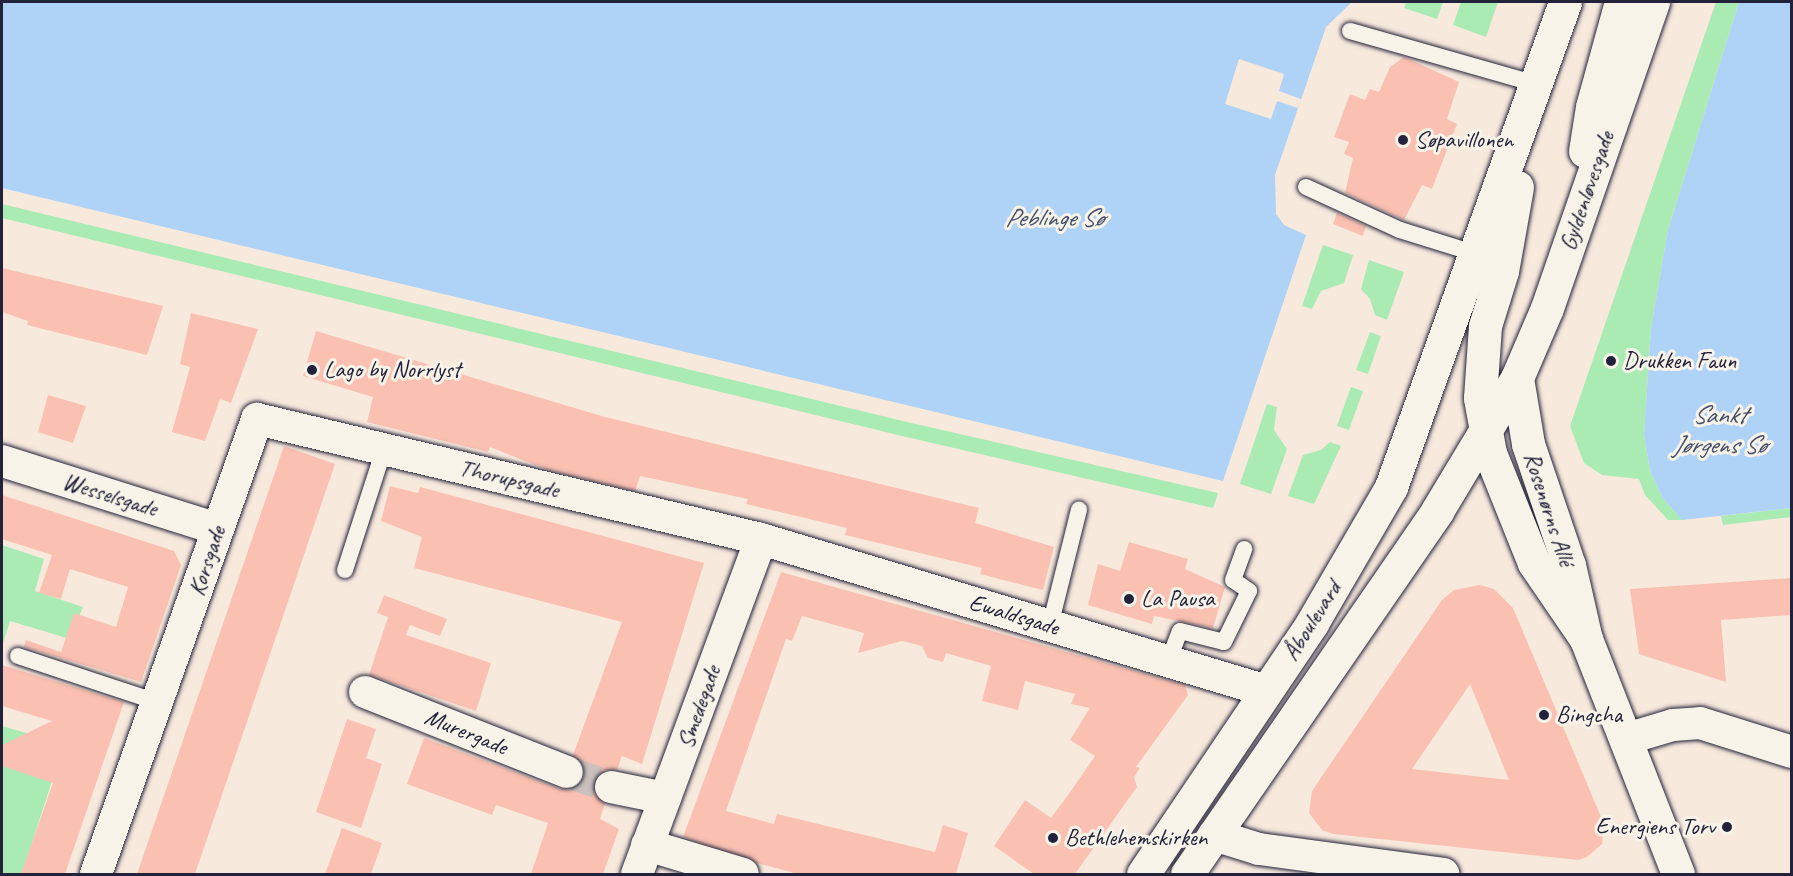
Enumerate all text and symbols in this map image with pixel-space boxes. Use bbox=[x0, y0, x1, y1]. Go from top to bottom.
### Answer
place label: Søpavillonen bbox=[1415, 126, 1513, 154]
street label: Gyldenløvesgade bbox=[1553, 128, 1621, 254]
marker: Søpavillonen bbox=[1396, 133, 1410, 147]
water label: Peblinge Sø bbox=[1005, 202, 1103, 234]
place label: Drukken Faun bbox=[1623, 347, 1737, 375]
marker: Drukken Faun bbox=[1604, 354, 1618, 368]
place label: Lago by Norrlyst bbox=[324, 356, 460, 384]
marker: Lago by Norrlyst bbox=[305, 363, 319, 377]
water label: Sankt Jørgens Sø bbox=[1673, 399, 1765, 460]
street label: Rosenørns Allé bbox=[1517, 449, 1581, 569]
street label: Thorupsgade bbox=[456, 454, 562, 504]
street label: Wesselsgade bbox=[59, 467, 161, 523]
street label: Korsgade bbox=[182, 523, 232, 599]
street label: Åboulevard bbox=[1276, 576, 1348, 666]
place label: La Pausa bbox=[1141, 585, 1215, 613]
street label: Ewaldsgade bbox=[966, 588, 1062, 642]
marker: La Pausa bbox=[1122, 592, 1136, 606]
street label: Smedegade bbox=[671, 662, 727, 752]
place label: Bingcha bbox=[1556, 701, 1622, 729]
street label: Murergade bbox=[420, 702, 512, 762]
marker: Bingcha bbox=[1537, 708, 1551, 722]
place label: Energiens Torv bbox=[1596, 813, 1715, 841]
marker: Energiens Torv bbox=[1720, 820, 1734, 834]
place label: Bethlehemskirken bbox=[1065, 824, 1207, 852]
marker: Bethlehemskirken bbox=[1046, 831, 1060, 845]

